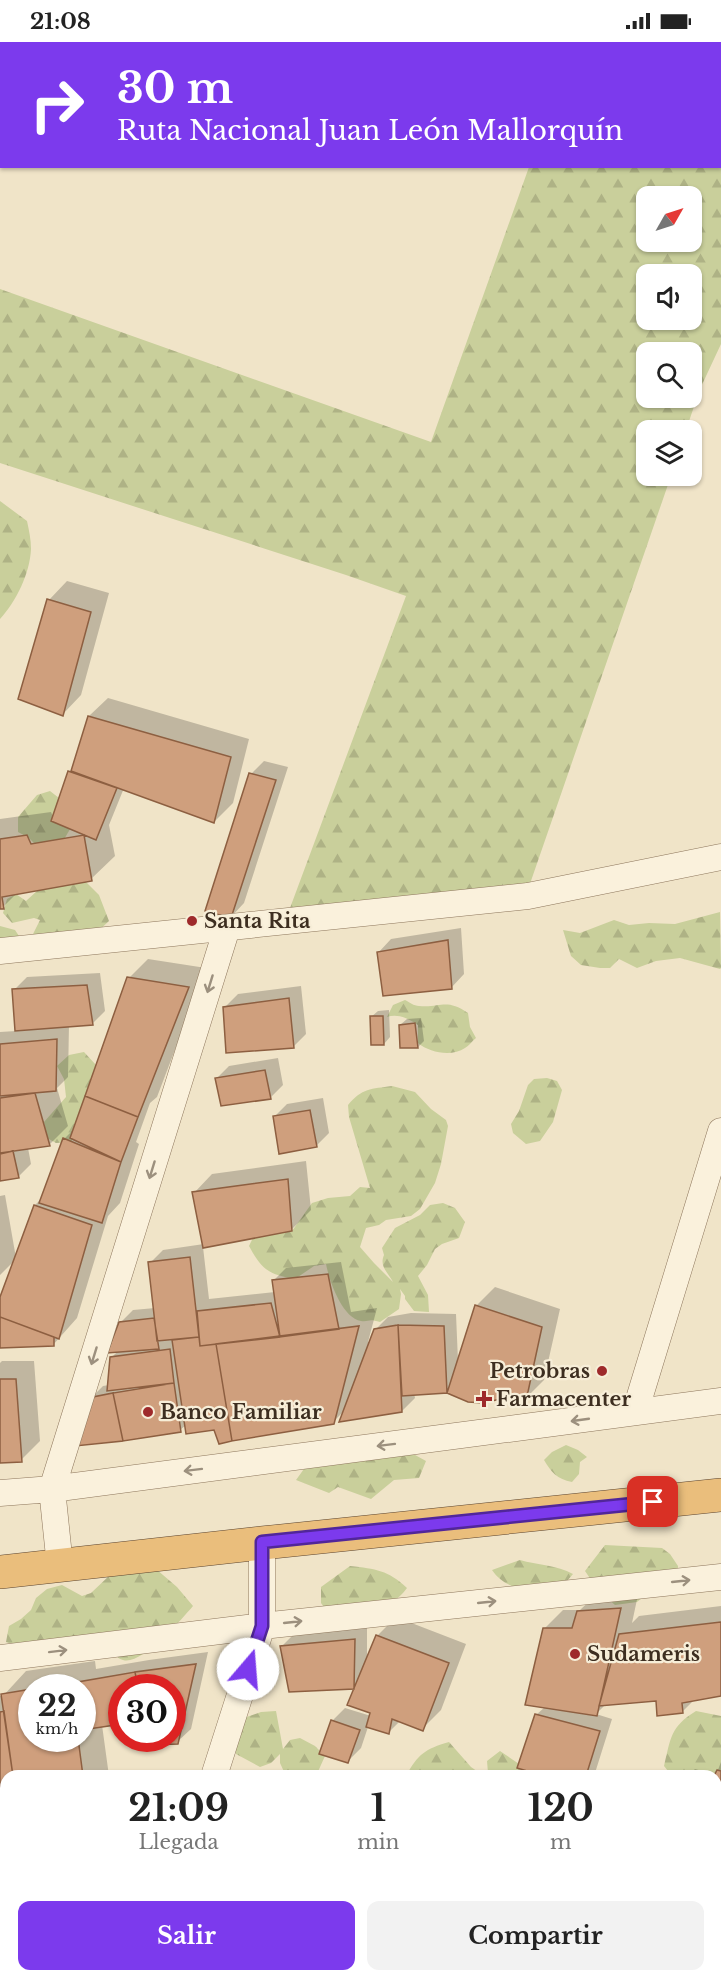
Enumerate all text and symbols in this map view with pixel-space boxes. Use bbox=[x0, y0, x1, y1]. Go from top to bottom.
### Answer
text: 21:08 bbox=[30, 8, 91, 35]
text: 30 m bbox=[117, 62, 233, 114]
icon: right bbox=[18, 66, 96, 144]
text: Ruta Nacional Juan León Mallorquín bbox=[117, 114, 623, 147]
north arrow bbox=[636, 186, 702, 252]
map controls bbox=[636, 186, 702, 486]
button: sound bbox=[636, 264, 702, 330]
button: search bbox=[636, 342, 702, 408]
button: layers bbox=[636, 420, 702, 486]
place label: Santa Rita bbox=[204, 909, 311, 933]
marker: Santa Rita bbox=[185, 914, 199, 928]
one-way arrow bbox=[204, 974, 215, 993]
one-way arrow bbox=[146, 1160, 157, 1179]
one-way arrow bbox=[88, 1346, 99, 1365]
place label: Petrobras bbox=[490, 1359, 590, 1383]
marker: Petrobras bbox=[595, 1364, 609, 1378]
place label: Farmacenter bbox=[496, 1387, 631, 1411]
marker: Farmacenter bbox=[477, 1392, 491, 1406]
place label: Banco Familiar bbox=[160, 1400, 322, 1424]
marker: Banco Familiar bbox=[141, 1405, 155, 1419]
one-way arrow bbox=[570, 1414, 590, 1425]
one-way arrow bbox=[377, 1440, 397, 1451]
one-way arrow bbox=[184, 1465, 203, 1476]
pin bbox=[627, 1476, 678, 1527]
icon: arrive bbox=[636, 1485, 669, 1518]
one-way arrow bbox=[671, 1575, 691, 1586]
one-way arrow bbox=[477, 1596, 497, 1607]
one-way arrow bbox=[283, 1616, 303, 1627]
position arrow bbox=[216, 1637, 280, 1701]
place label: Sudameris bbox=[587, 1642, 700, 1666]
one-way arrow bbox=[48, 1645, 68, 1656]
marker: Sudameris bbox=[568, 1647, 582, 1661]
speed limit sign: 30 bbox=[108, 1674, 186, 1752]
text: 22 bbox=[37, 1687, 77, 1724]
text: km/h bbox=[36, 1719, 78, 1738]
text: 21:09 bbox=[128, 1786, 229, 1831]
text: 1 bbox=[370, 1786, 386, 1831]
text: 120 bbox=[527, 1786, 594, 1831]
text: Llegada bbox=[139, 1830, 219, 1854]
text: min bbox=[357, 1830, 399, 1854]
text: m bbox=[550, 1830, 571, 1854]
button: Salir bbox=[18, 1901, 355, 1970]
button: Compartir bbox=[367, 1901, 704, 1970]

